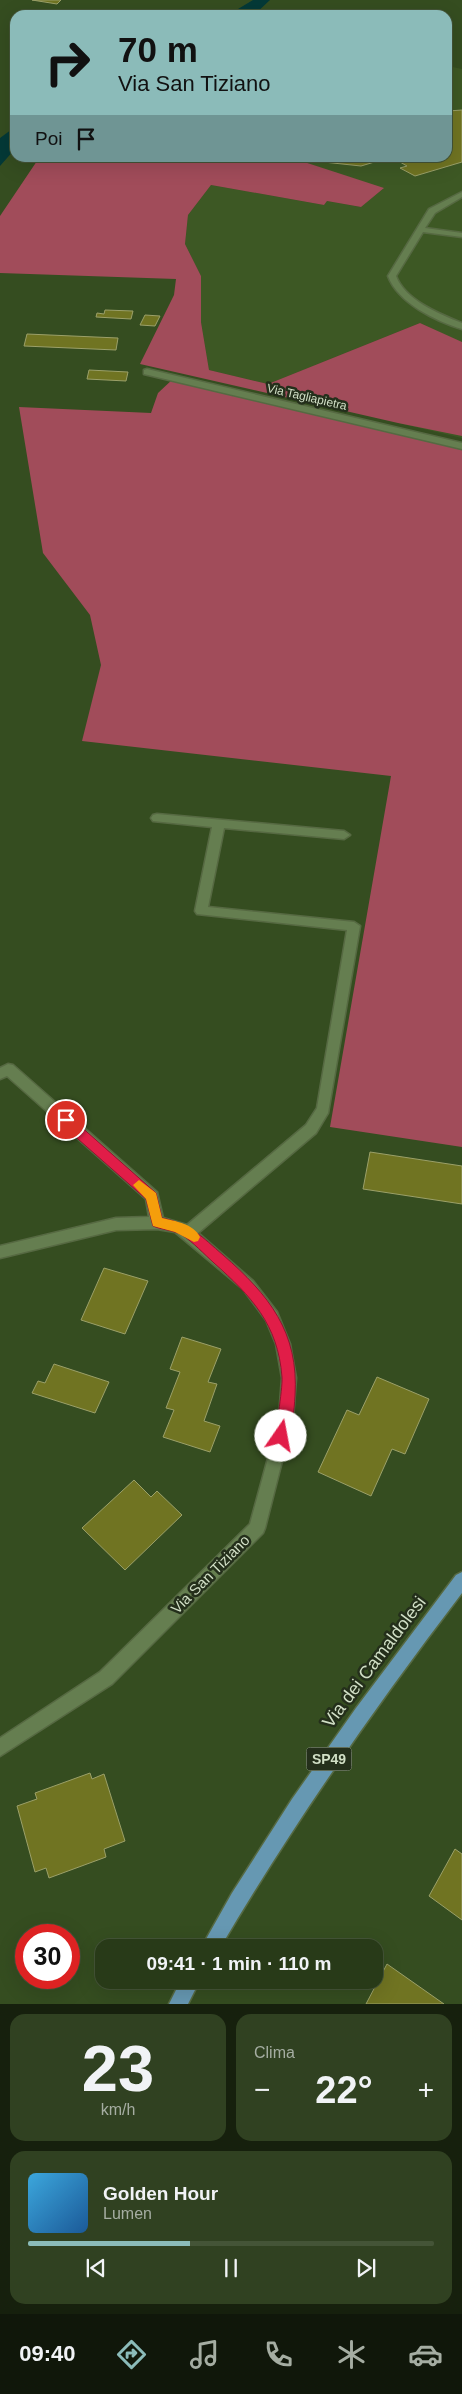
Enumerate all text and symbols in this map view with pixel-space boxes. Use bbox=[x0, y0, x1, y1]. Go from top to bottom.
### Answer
icon: right bbox=[35, 30, 100, 95]
text: 70 m bbox=[118, 30, 198, 69]
text: Via San Tiziano bbox=[118, 71, 270, 96]
icon: arrive bbox=[72, 125, 100, 153]
text: Poi bbox=[35, 128, 62, 149]
street label: Via Tagliapietra bbox=[266, 381, 349, 413]
pin bbox=[45, 1099, 87, 1141]
icon: arrive bbox=[52, 1106, 80, 1134]
position arrow bbox=[254, 1409, 306, 1461]
street label: Via San Tiziano bbox=[167, 1531, 253, 1617]
street label: Via dei Camaldolesi bbox=[318, 1593, 430, 1731]
road number: SP49 bbox=[306, 1748, 352, 1770]
speed limit sign: 30 bbox=[15, 1924, 80, 1989]
text: 09:41 · 1 min · 110 m bbox=[147, 1953, 331, 1974]
text: 23 bbox=[82, 2032, 154, 2105]
text: Clima bbox=[254, 2044, 295, 2061]
text: 22° bbox=[315, 2069, 373, 2111]
text: − bbox=[254, 2074, 270, 2105]
text: + bbox=[418, 2074, 434, 2105]
text: km/h bbox=[101, 2101, 135, 2118]
text: Golden Hour bbox=[103, 2183, 218, 2204]
text: Lumen bbox=[103, 2205, 152, 2222]
icon: previous bbox=[82, 2254, 110, 2282]
icon: pause bbox=[217, 2254, 245, 2282]
icon: next bbox=[352, 2254, 380, 2282]
icon: directions bbox=[114, 2337, 149, 2372]
icon: music bbox=[187, 2337, 222, 2372]
icon: phone bbox=[261, 2337, 296, 2372]
icon: climate bbox=[334, 2337, 369, 2372]
icon: car bbox=[408, 2337, 443, 2372]
text: 09:40 bbox=[19, 2341, 76, 2366]

